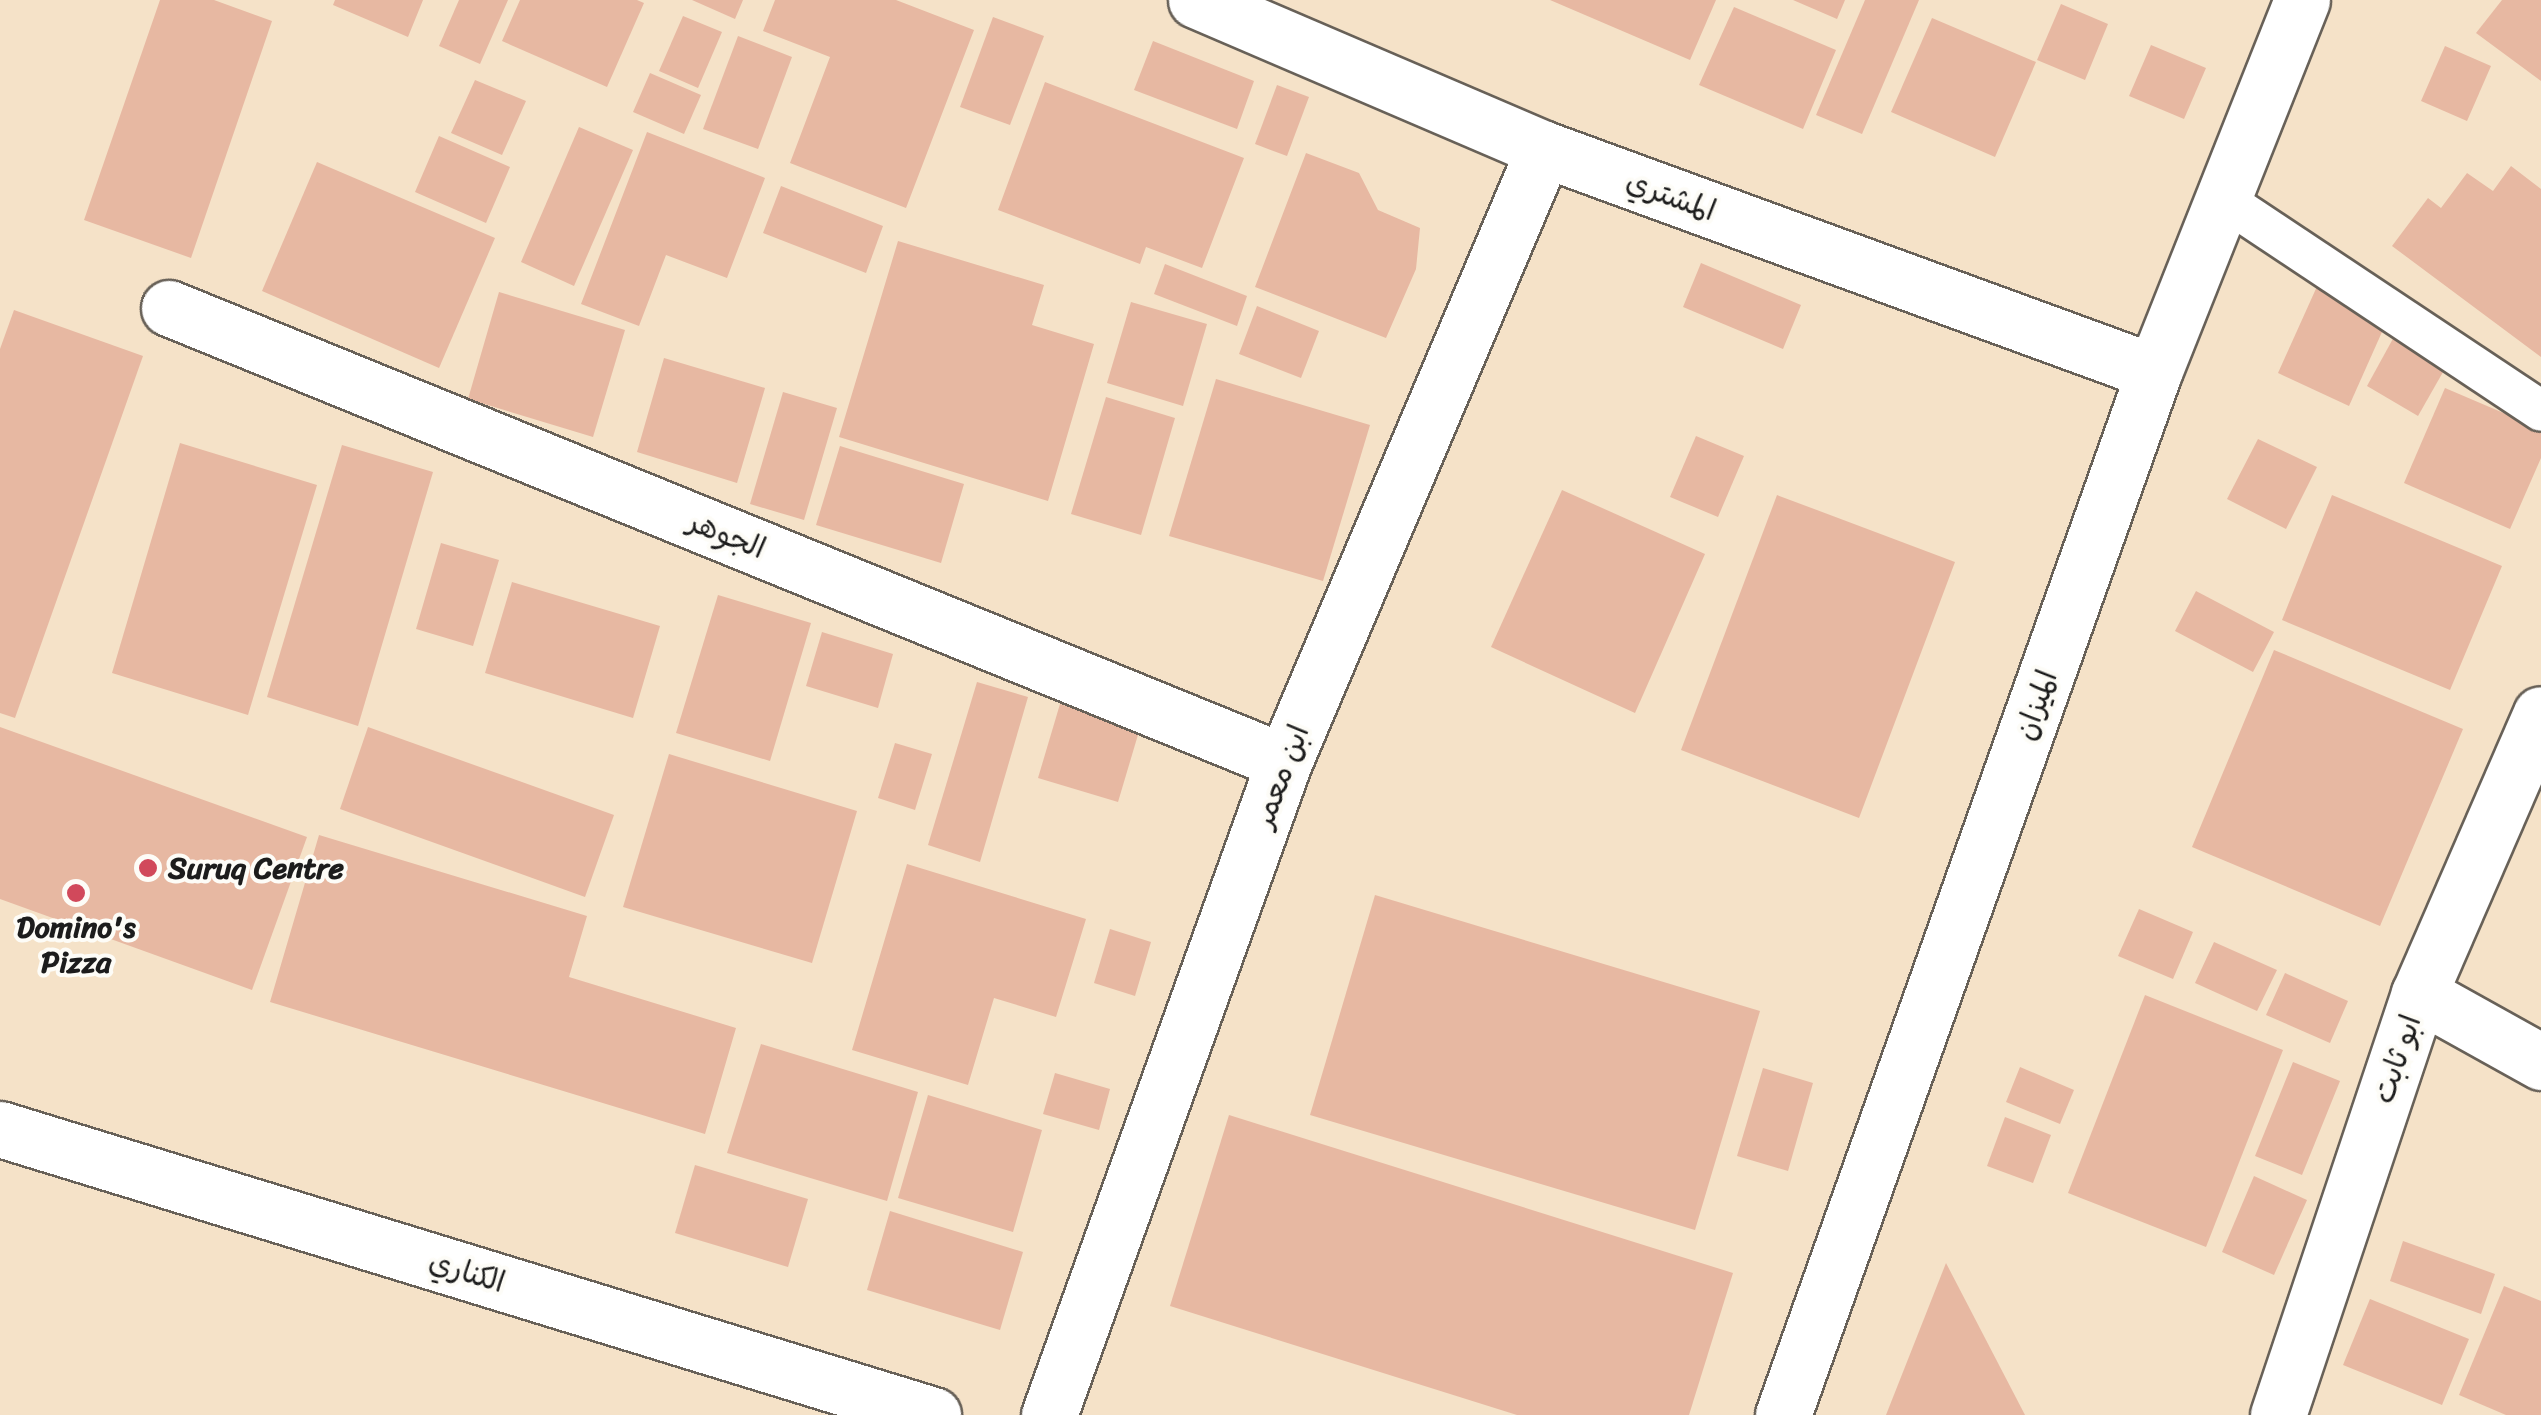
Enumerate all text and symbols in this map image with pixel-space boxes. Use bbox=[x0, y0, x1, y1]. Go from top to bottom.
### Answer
street label: المشتري bbox=[1621, 163, 1721, 229]
street label: الجوهر bbox=[683, 503, 771, 567]
street label: الميزان bbox=[2007, 665, 2065, 745]
street label: ابن معمر bbox=[1245, 720, 1317, 832]
place label: Suruq Centre bbox=[168, 850, 345, 886]
marker: Suruq Centre bbox=[137, 857, 159, 879]
marker: Domino's Pizza bbox=[65, 882, 87, 904]
place label: Domino's Pizza bbox=[16, 909, 136, 980]
street label: ابو ثابت bbox=[2365, 1010, 2429, 1108]
street label: الكناري bbox=[425, 1243, 509, 1301]

